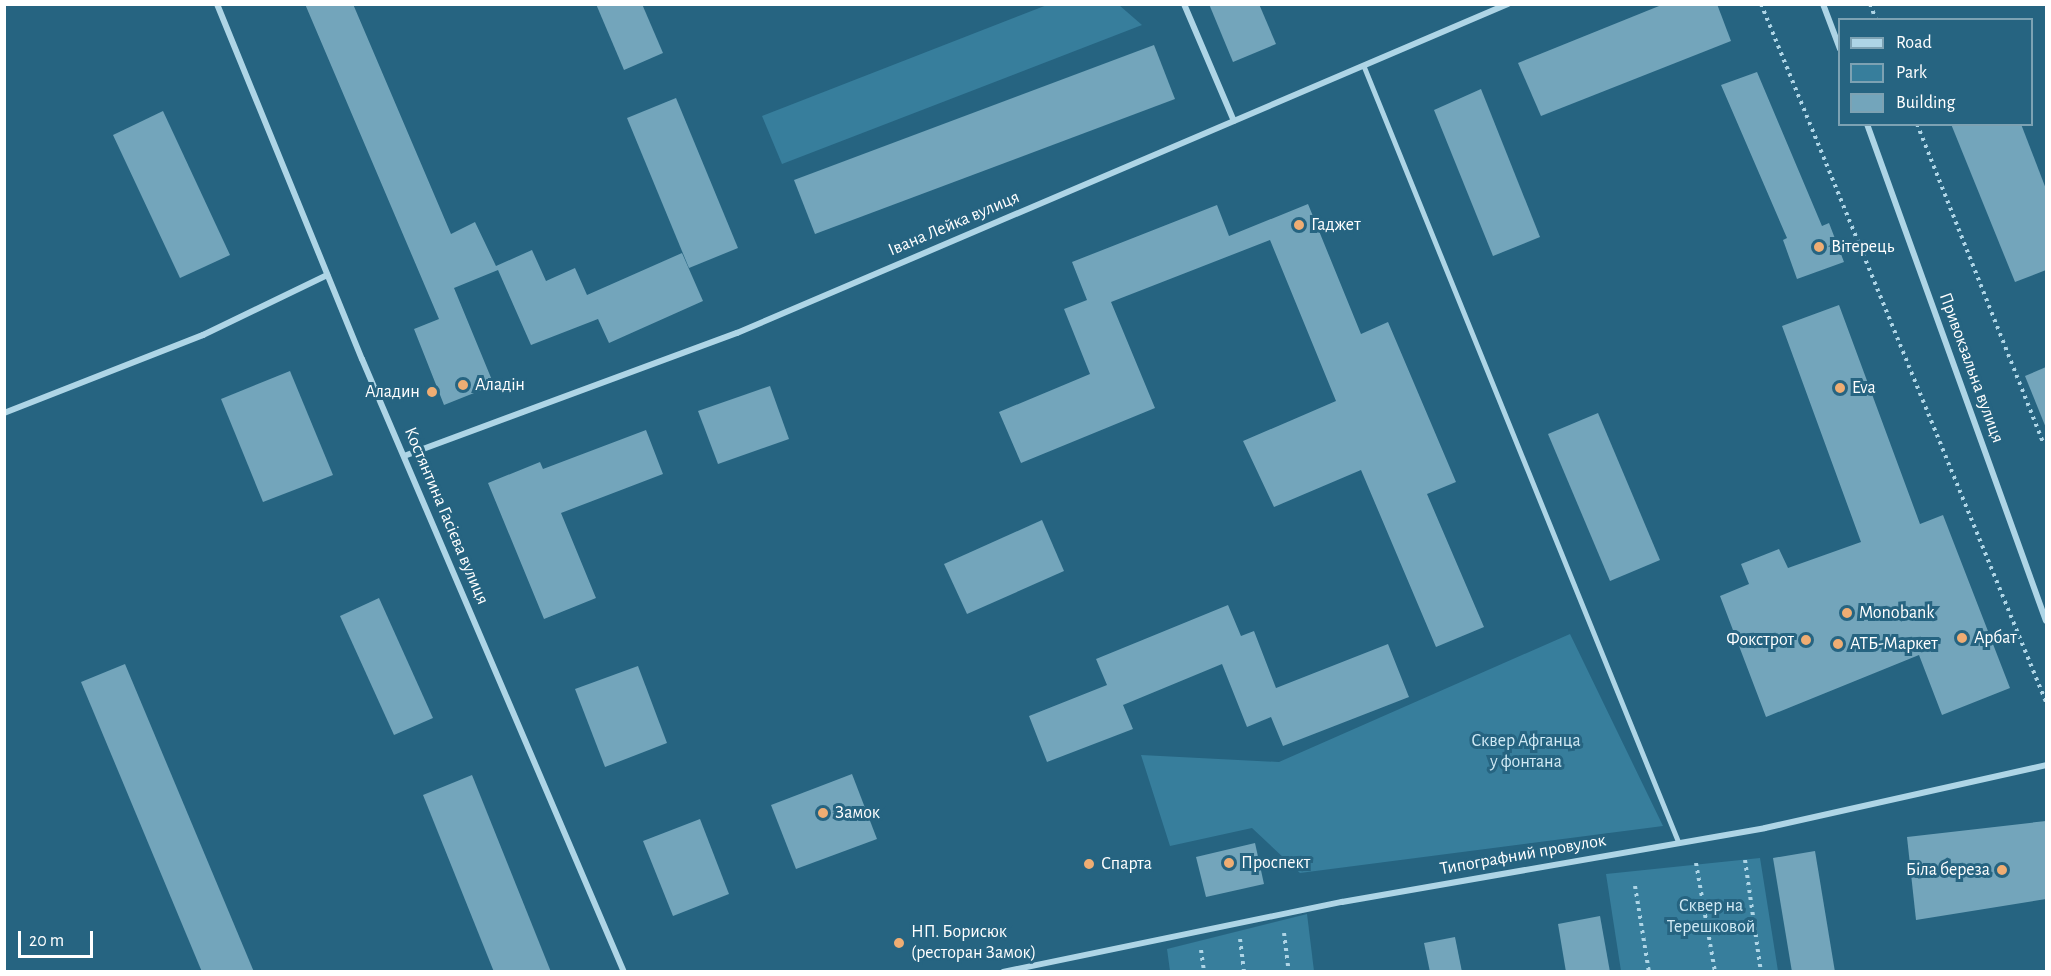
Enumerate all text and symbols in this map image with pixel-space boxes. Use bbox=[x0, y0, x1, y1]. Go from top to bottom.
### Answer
legend bbox=[1838, 18, 2033, 126]
text: Road bbox=[1896, 34, 1932, 52]
text: Park bbox=[1896, 64, 1927, 82]
text: Building bbox=[1896, 94, 1955, 112]
street label: Івана Лейка вулиця bbox=[885, 187, 1023, 261]
place label: Гаджет bbox=[1311, 214, 1361, 236]
marker: Гаджет bbox=[1292, 218, 1306, 232]
place label: Вітерець bbox=[1831, 236, 1894, 258]
marker: Вітерець bbox=[1812, 240, 1826, 254]
street label: Привокзальна вулиця bbox=[1934, 290, 2008, 446]
place label: Аладін bbox=[475, 374, 525, 396]
place label: Eva bbox=[1852, 377, 1876, 399]
marker: Аладін bbox=[456, 378, 470, 392]
place label: Аладин bbox=[365, 381, 420, 403]
marker: Eva bbox=[1833, 381, 1847, 395]
marker: Аладин bbox=[425, 385, 439, 399]
street label: Костянтина Гасієва вулиця bbox=[399, 424, 493, 608]
place label: Monobank bbox=[1859, 602, 1935, 624]
marker: Monobank bbox=[1840, 606, 1854, 620]
place label: Арбат bbox=[1974, 627, 2017, 649]
place label: Фокстрот bbox=[1726, 629, 1794, 651]
marker: Арбат bbox=[1955, 631, 1969, 645]
marker: Фокстрот bbox=[1799, 633, 1813, 647]
place label: АТБ-Маркет bbox=[1850, 633, 1938, 655]
marker: АТБ-Маркет bbox=[1831, 637, 1845, 651]
park label: Сквер Афганца у фонтана bbox=[1471, 731, 1581, 774]
place label: Замок bbox=[835, 802, 880, 824]
marker: Замок bbox=[816, 806, 830, 820]
street label: Типографний провулок bbox=[1438, 830, 1608, 880]
place label: Проспект bbox=[1241, 852, 1310, 874]
place label: Спарта bbox=[1101, 853, 1152, 875]
marker: Проспект bbox=[1222, 856, 1236, 870]
marker: Спарта bbox=[1082, 857, 1096, 871]
place label: Біла береза bbox=[1906, 859, 1990, 881]
marker: Біла береза bbox=[1995, 863, 2009, 877]
park label: Сквер на Терешковой bbox=[1667, 896, 1755, 938]
scale bar bbox=[21, 919, 96, 957]
place label: НП. Борисюк (ресторан Замок) bbox=[911, 922, 1036, 964]
text: 20 m bbox=[29, 932, 64, 950]
marker: НП. Борисюк (ресторан Замок) bbox=[892, 936, 906, 950]

